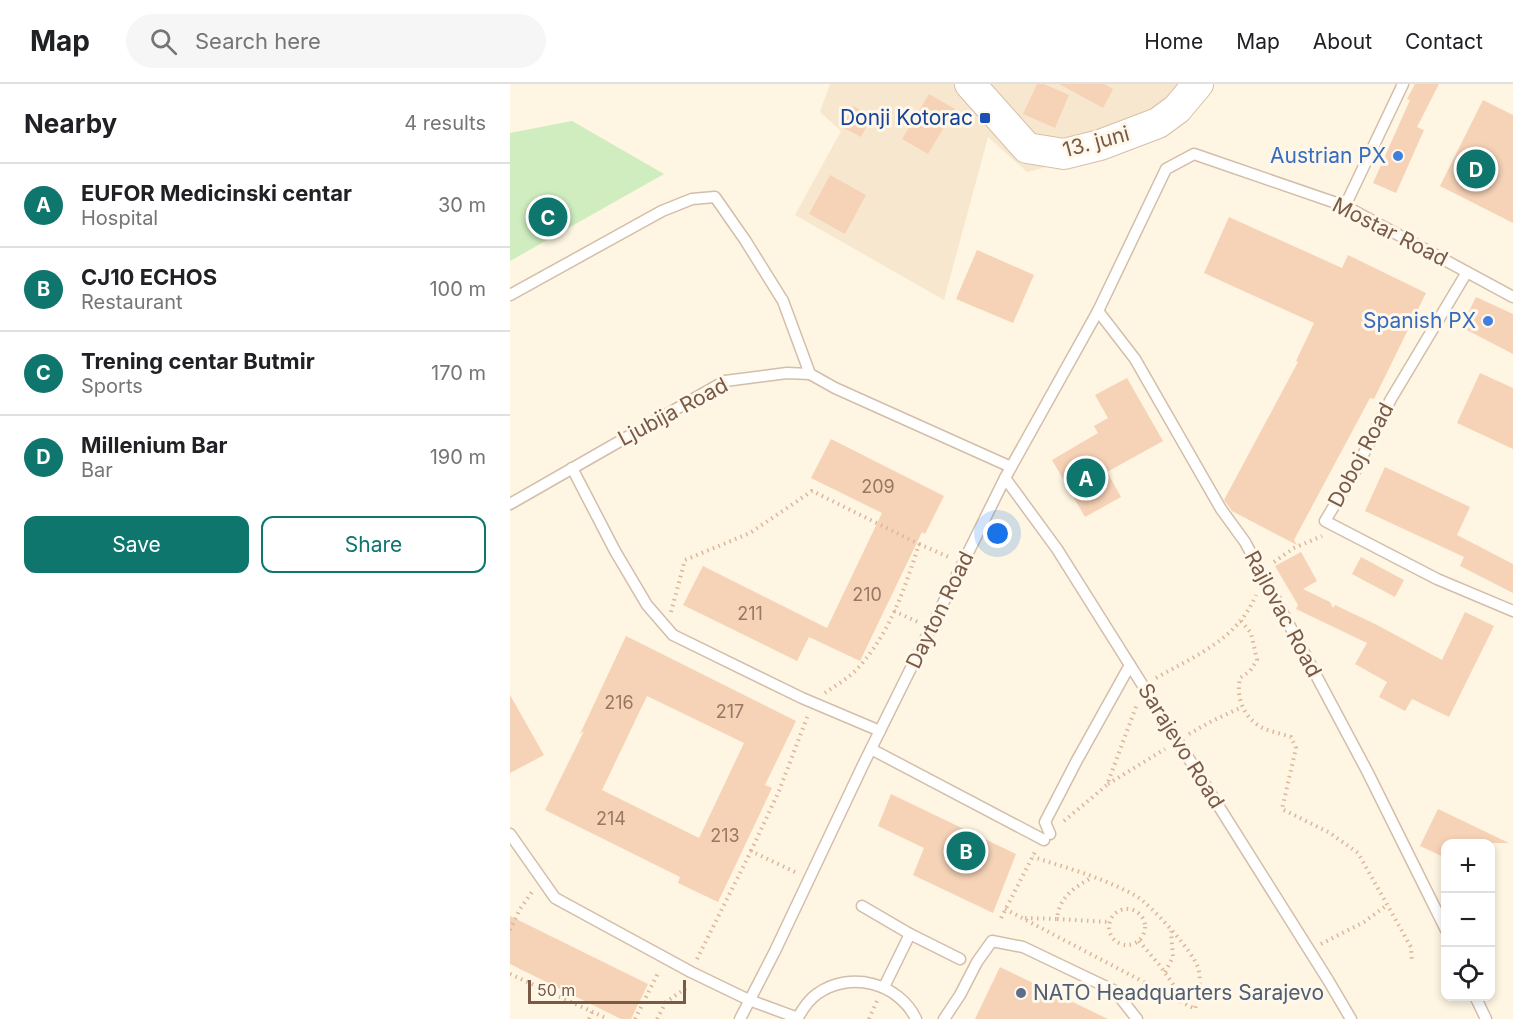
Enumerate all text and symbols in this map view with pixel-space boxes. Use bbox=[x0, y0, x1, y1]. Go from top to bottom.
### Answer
search box bbox=[126, 14, 546, 68]
text: Map bbox=[30, 24, 90, 58]
icon: search bbox=[147, 25, 180, 58]
text: Search here bbox=[195, 28, 321, 54]
text: Home bbox=[1144, 29, 1203, 54]
text: Map bbox=[1236, 29, 1280, 54]
text: About bbox=[1313, 29, 1372, 54]
text: Contact bbox=[1405, 29, 1483, 54]
place label: Donji Kotorac bbox=[840, 105, 973, 130]
text: Nearby bbox=[24, 108, 117, 139]
text: 4 results bbox=[404, 111, 486, 135]
marker: Donji Kotorac bbox=[978, 111, 992, 125]
street label: 13. juni bbox=[1060, 121, 1132, 162]
place label: Austrian PX bbox=[1270, 143, 1386, 168]
pin: D bbox=[1456, 146, 1496, 191]
marker: Austrian PX bbox=[1391, 149, 1405, 163]
text: EUFOR Medicinski centar bbox=[81, 180, 352, 206]
street label: Mostar Road bbox=[1328, 192, 1452, 271]
text: A bbox=[36, 193, 51, 217]
text: 30 m bbox=[438, 193, 486, 217]
pin: C bbox=[528, 194, 567, 240]
text: Hospital bbox=[81, 206, 158, 230]
text: CJ10 ECHOS bbox=[81, 264, 217, 290]
text: B bbox=[37, 277, 50, 301]
text: 100 m bbox=[429, 277, 486, 301]
text: Restaurant bbox=[81, 290, 183, 314]
place label: Spanish PX bbox=[1363, 308, 1476, 333]
marker: Spanish PX bbox=[1481, 314, 1495, 328]
text: Trening centar Butmir bbox=[81, 348, 315, 374]
text: C bbox=[36, 361, 51, 385]
text: 170 m bbox=[431, 361, 486, 385]
street label: Ljubija Road bbox=[614, 372, 732, 451]
text: Sports bbox=[81, 374, 143, 398]
street label: Doboj Road bbox=[1323, 398, 1399, 511]
text: Millenium Bar bbox=[81, 432, 227, 458]
text: D bbox=[36, 445, 51, 469]
text: 190 m bbox=[430, 445, 486, 469]
pin: A bbox=[1066, 456, 1106, 500]
text: Bar bbox=[81, 458, 113, 482]
house number: 209 bbox=[861, 476, 895, 497]
button: Save bbox=[24, 516, 249, 573]
button: Share bbox=[261, 516, 486, 573]
your location bbox=[983, 519, 1012, 548]
street label: Rajlovac Road bbox=[1240, 546, 1327, 681]
street label: Dayton Road bbox=[900, 547, 979, 672]
house number: 210 bbox=[852, 584, 882, 605]
house number: 211 bbox=[737, 603, 763, 624]
street label: Sarajevo Road bbox=[1133, 679, 1230, 813]
house number: 216 bbox=[604, 692, 634, 713]
house number: 217 bbox=[716, 701, 744, 722]
house number: 214 bbox=[596, 808, 626, 829]
house number: 213 bbox=[710, 825, 740, 846]
pin: B bbox=[946, 828, 986, 873]
map controls bbox=[1441, 839, 1495, 1001]
button: + bbox=[1441, 839, 1495, 893]
button: − bbox=[1441, 893, 1495, 947]
button: locate bbox=[1441, 947, 1495, 1001]
scale bar bbox=[528, 977, 686, 1004]
text: 50 m bbox=[537, 980, 575, 1000]
place label: NATO Headquarters Sarajevo bbox=[1033, 980, 1324, 1005]
marker: NATO Headquarters Sarajevo bbox=[1014, 986, 1028, 1000]

